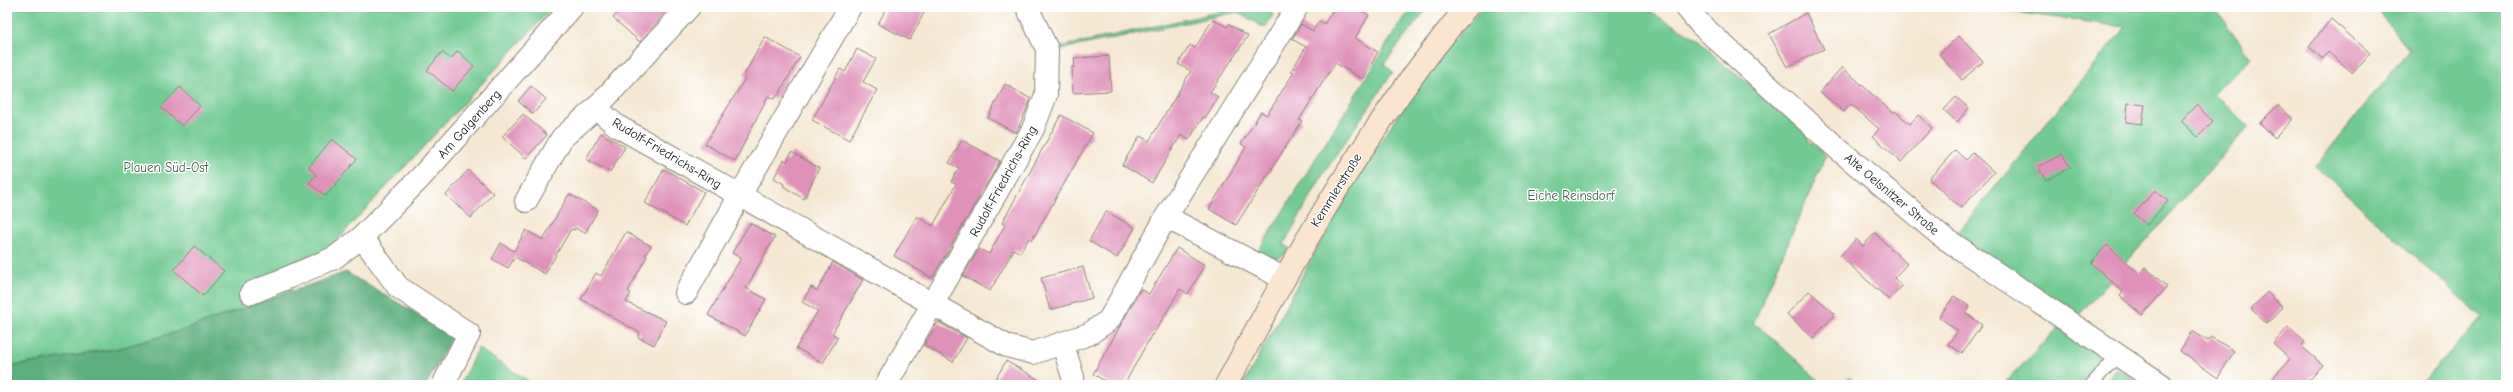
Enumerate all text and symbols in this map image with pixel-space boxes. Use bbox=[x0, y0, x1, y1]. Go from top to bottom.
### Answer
street label: Am Galgenberg bbox=[434, 87, 504, 161]
street label: Rudolf-Friedrichs-Ring bbox=[610, 114, 724, 192]
street label: Rudolf-Friedrichs-Ring bbox=[966, 123, 1040, 239]
street label: Kemmlerstraße bbox=[1307, 150, 1365, 230]
street label: Alte Oelsnitzer Straße bbox=[1842, 150, 1943, 238]
park label: Plauen Süd-Ost bbox=[124, 160, 210, 175]
park label: Eiche Reinsdorf bbox=[1527, 188, 1616, 203]

